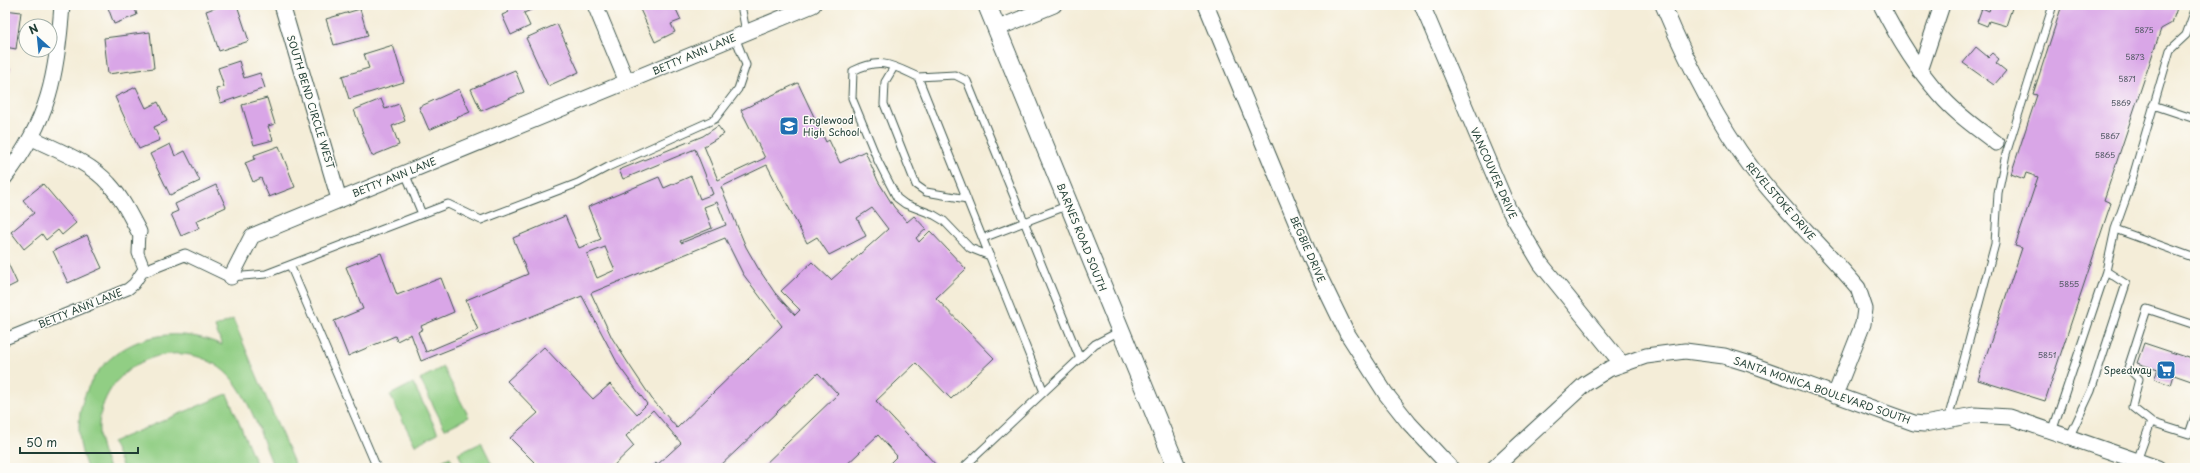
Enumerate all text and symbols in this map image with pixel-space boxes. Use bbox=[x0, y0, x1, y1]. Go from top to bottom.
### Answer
north arrow bbox=[18, 18, 58, 58]
text: N bbox=[25, 19, 41, 38]
house number: 5875 bbox=[2134, 24, 2154, 36]
street label: BETTY ANN LANE bbox=[650, 29, 738, 78]
street label: SOUTH BEND CIRCLE WEST bbox=[284, 33, 339, 171]
house number: 5873 bbox=[2125, 51, 2145, 63]
house number: 5871 bbox=[2118, 73, 2136, 85]
house number: 5869 bbox=[2111, 97, 2131, 109]
place label: Englewood High School bbox=[803, 112, 860, 139]
school or university icon: Englewood High School bbox=[778, 115, 800, 137]
street label: VANCOUVER DRIVE bbox=[1467, 125, 1521, 221]
house number: 5867 bbox=[2100, 130, 2120, 142]
house number: 5865 bbox=[2095, 149, 2115, 161]
street label: BETTY ANN LANE bbox=[349, 153, 438, 200]
street label: REVELSTOKE DRIVE bbox=[1743, 158, 1820, 243]
street label: BARNES ROAD SOUTH bbox=[1054, 180, 1111, 293]
street label: BEGBIE DRIVE bbox=[1287, 213, 1330, 285]
house number: 5855 bbox=[2059, 278, 2079, 290]
street label: BETTY ANN LANE bbox=[35, 284, 124, 331]
house number: 5851 bbox=[2038, 349, 2057, 361]
street label: SANTA MONICA BOULEVARD SOUTH bbox=[1732, 352, 1913, 427]
supermarket icon: Speedway bbox=[2155, 359, 2177, 381]
place label: Speedway bbox=[2104, 362, 2152, 378]
scale bar bbox=[20, 429, 138, 455]
text: 50 m bbox=[26, 433, 57, 451]

